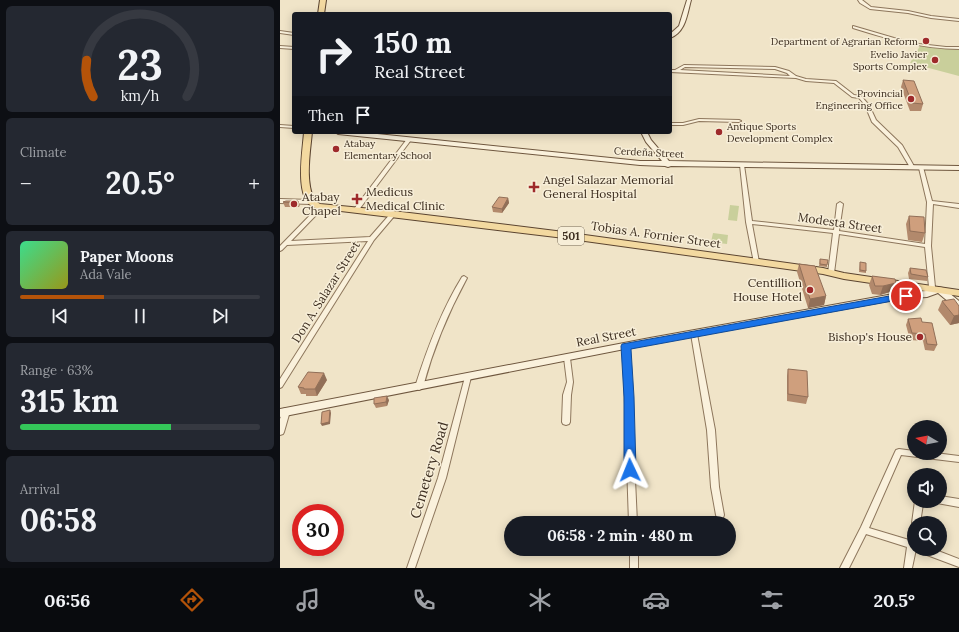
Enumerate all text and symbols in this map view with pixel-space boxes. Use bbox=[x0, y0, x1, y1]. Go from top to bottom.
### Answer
text: 150 m bbox=[374, 25, 451, 61]
icon: right bbox=[308, 28, 360, 80]
place label: Department of Agrarian Reform bbox=[771, 35, 918, 48]
marker: Department of Agrarian Reform bbox=[921, 36, 931, 46]
text: 23 bbox=[117, 38, 163, 91]
place label: Evelio Javier Sports Complex bbox=[853, 48, 928, 73]
marker: Evelio Javier Sports Complex bbox=[930, 55, 940, 65]
text: Real Street bbox=[374, 60, 465, 83]
text: km/h bbox=[121, 87, 160, 106]
place label: Provincial Engineering Office bbox=[816, 87, 904, 112]
marker: Provincial Engineering Office bbox=[906, 94, 916, 104]
icon: arrive bbox=[352, 104, 374, 126]
text: Then bbox=[308, 106, 344, 125]
place label: Antique Sports Development Complex bbox=[726, 120, 833, 145]
marker: Antique Sports Development Complex bbox=[714, 127, 724, 137]
place label: Atabay Elementary School bbox=[343, 137, 432, 162]
text: Climate bbox=[20, 144, 67, 161]
marker: Atabay Elementary School bbox=[331, 144, 341, 154]
street label: Cerdeña Street bbox=[614, 144, 685, 161]
text: 20.5° bbox=[105, 164, 175, 202]
text: − bbox=[20, 169, 32, 197]
text: + bbox=[248, 169, 260, 197]
place label: Angel Salazar Memorial General Hospital bbox=[542, 172, 674, 201]
marker: Angel Salazar Memorial General Hospital bbox=[528, 181, 540, 193]
place label: Medicus Medical Clinic bbox=[366, 184, 445, 213]
place label: Atabay Chapel bbox=[301, 189, 341, 218]
marker: Medicus Medical Clinic bbox=[351, 193, 363, 205]
marker: Atabay Chapel bbox=[289, 199, 299, 209]
street label: Modesta Street bbox=[797, 209, 884, 236]
street label: Tobias A. Fornier Street bbox=[590, 218, 722, 251]
road number: 501 bbox=[558, 227, 584, 245]
street label: Don A. Salazar Street bbox=[288, 238, 363, 345]
text: Paper Moons bbox=[80, 247, 174, 266]
text: Ada Vale bbox=[80, 266, 132, 283]
place label: Centillion House Hotel bbox=[733, 275, 802, 304]
pin bbox=[889, 279, 923, 313]
marker: Centillion House Hotel bbox=[805, 285, 815, 295]
icon: arrive bbox=[895, 285, 917, 307]
icon: previous bbox=[49, 305, 71, 327]
icon: pause bbox=[129, 305, 151, 327]
icon: next bbox=[209, 305, 231, 327]
street label: Real Street bbox=[575, 323, 637, 350]
place label: Bishop's House bbox=[828, 329, 912, 344]
marker: Bishop's House bbox=[915, 332, 925, 342]
text: Range · 63% bbox=[20, 362, 93, 379]
text: 315 km bbox=[20, 382, 119, 420]
street label: Cemetery Road bbox=[406, 419, 452, 521]
north arrow bbox=[907, 420, 947, 460]
map controls bbox=[907, 420, 947, 556]
position arrow bbox=[609, 449, 651, 491]
button: sound bbox=[907, 468, 947, 508]
text: Arrival bbox=[20, 481, 60, 498]
text: 06:58 bbox=[20, 501, 97, 539]
speed limit sign: 30 bbox=[292, 504, 344, 556]
button: search bbox=[907, 516, 947, 556]
text: 06:58 · 2 min · 480 m bbox=[547, 526, 693, 545]
icon: directions bbox=[178, 586, 206, 614]
icon: music bbox=[294, 586, 322, 614]
icon: phone bbox=[410, 586, 438, 614]
icon: climate bbox=[526, 586, 554, 614]
icon: car bbox=[642, 586, 670, 614]
icon: filters bbox=[758, 586, 786, 614]
text: 06:56 bbox=[44, 589, 90, 612]
text: 20.5° bbox=[873, 589, 915, 612]

